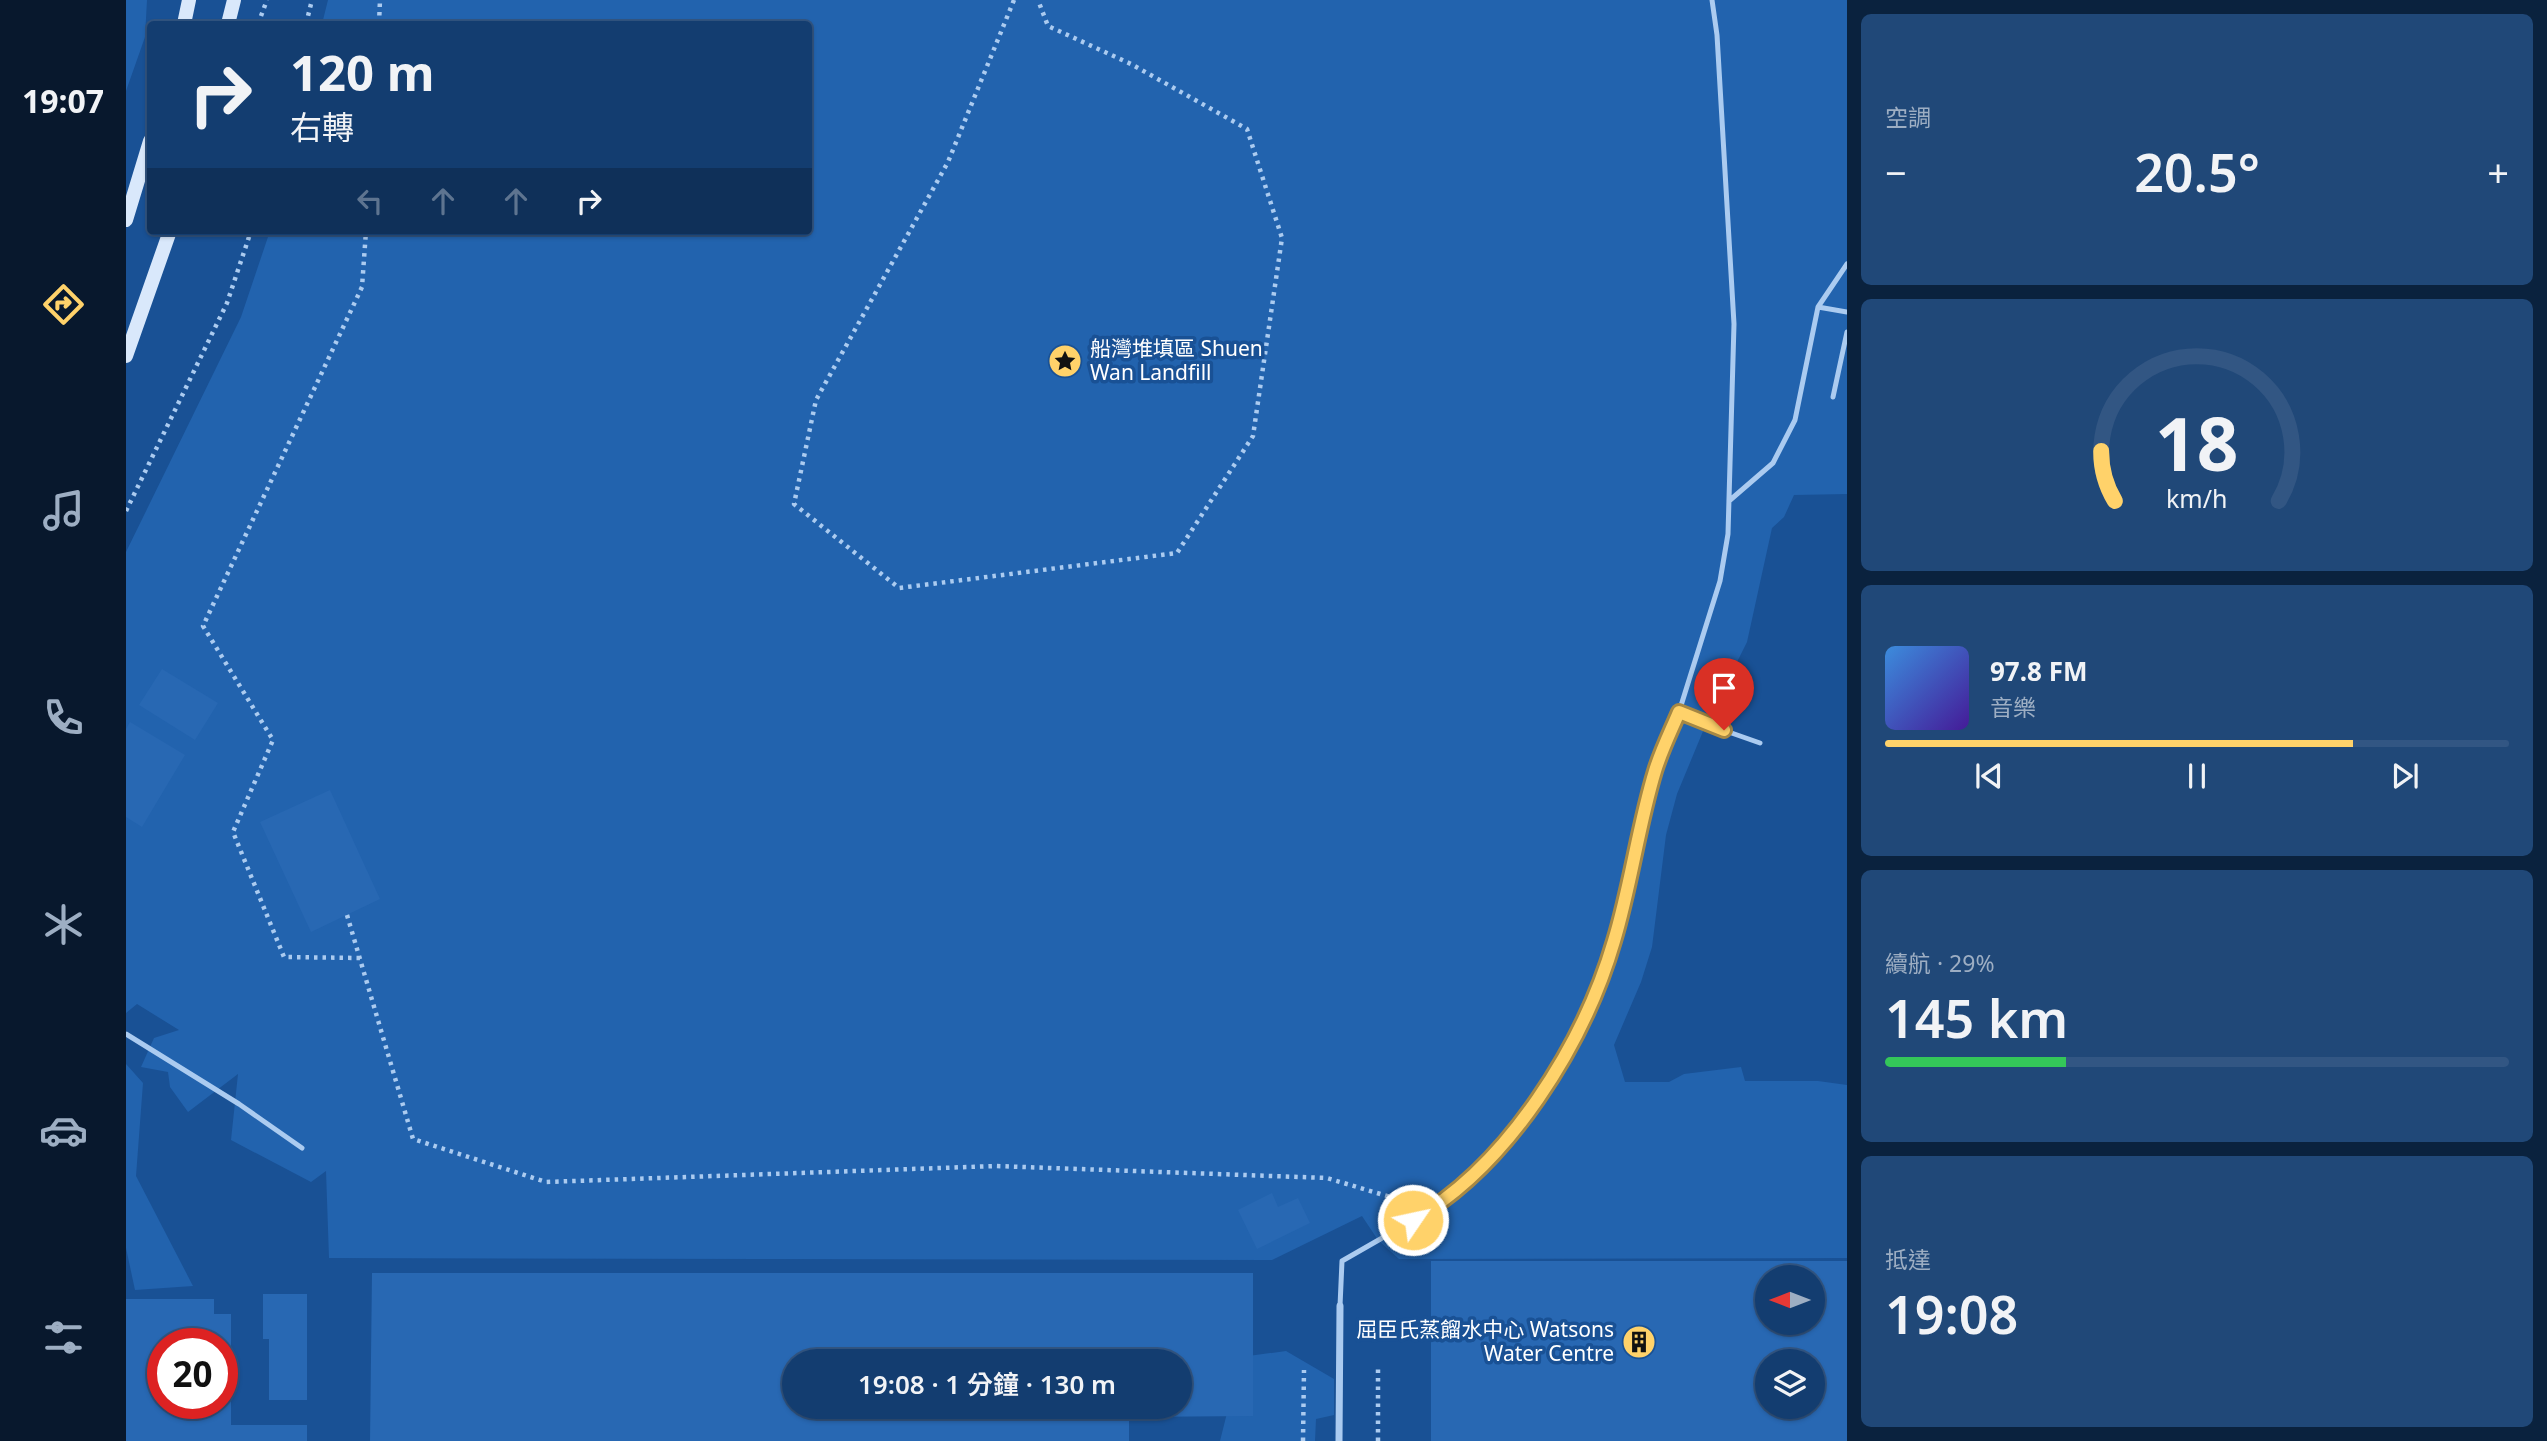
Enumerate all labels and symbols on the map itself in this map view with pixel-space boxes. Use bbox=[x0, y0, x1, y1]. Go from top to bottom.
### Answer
place label: 船灣堆填區 Shuen Wan Landfill bbox=[1090, 334, 1263, 386]
place icon: 船灣堆填區 Shuen Wan Landfill bbox=[1046, 342, 1084, 380]
pin bbox=[1694, 658, 1754, 730]
position arrow bbox=[1376, 1183, 1450, 1257]
north arrow bbox=[1755, 1265, 1825, 1335]
place label: 屈臣氏蒸餾水中心 Watsons Water Centre bbox=[1356, 1315, 1614, 1367]
building icon: 屈臣氏蒸餾水中心 Watsons Water Centre bbox=[1620, 1323, 1658, 1361]
speed limit sign: 20 bbox=[147, 1328, 238, 1419]

